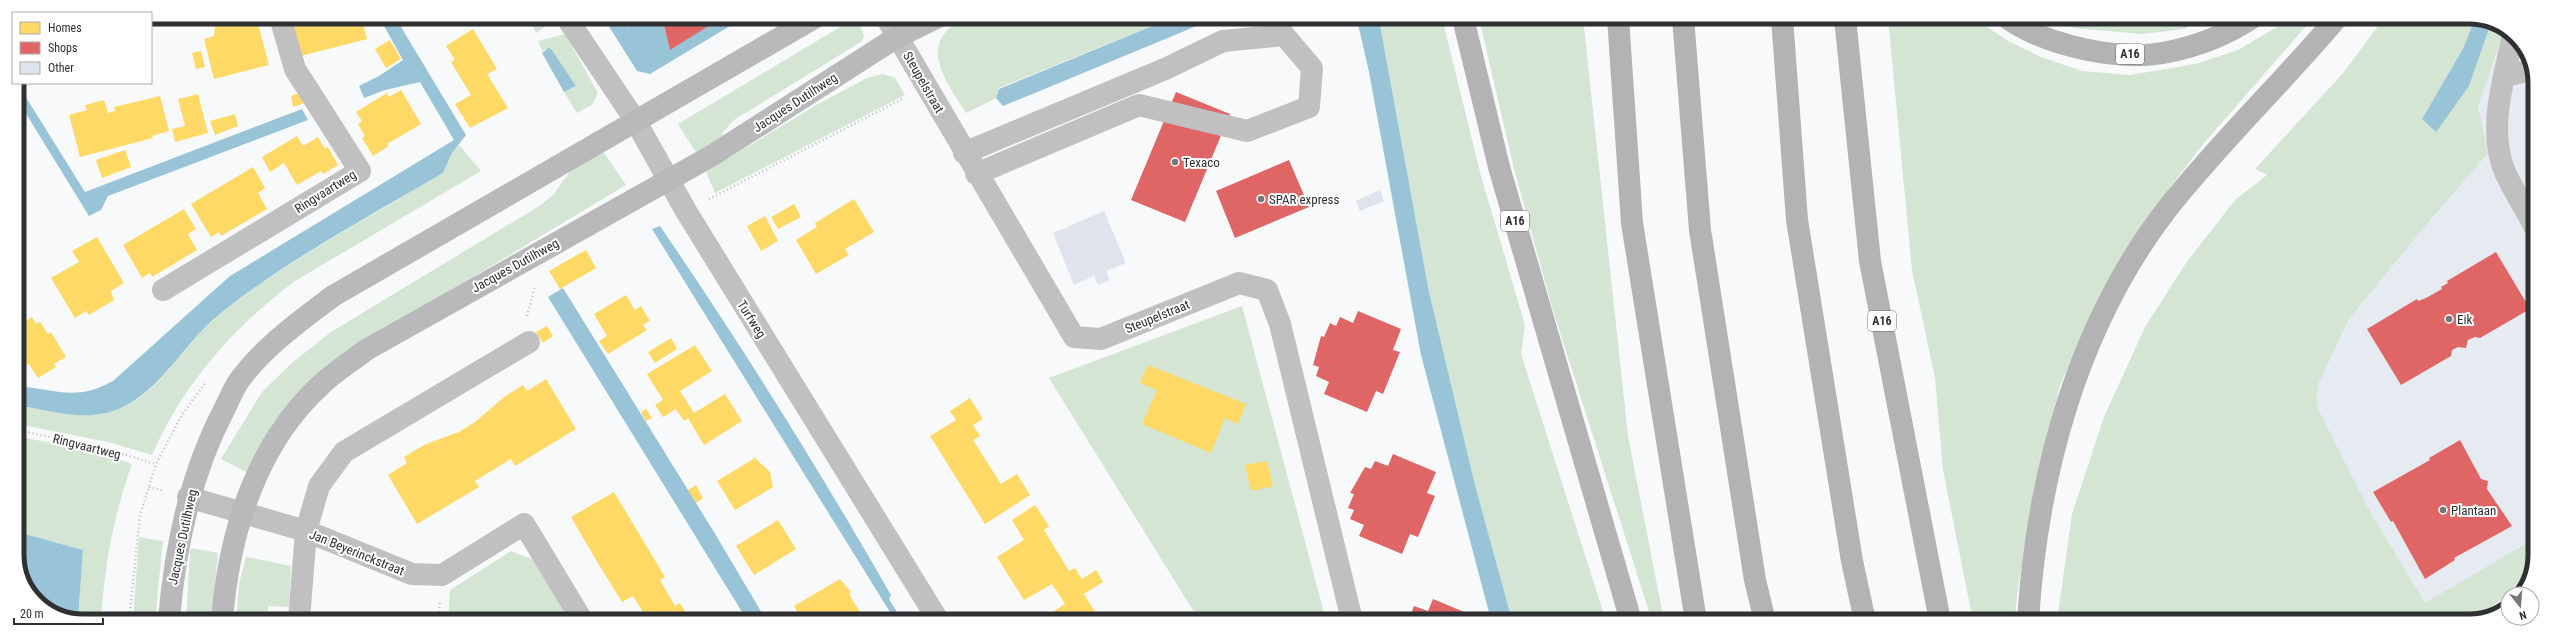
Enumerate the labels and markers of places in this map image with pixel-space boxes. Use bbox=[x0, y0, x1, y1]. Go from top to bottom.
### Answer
place label: Texaco bbox=[1183, 155, 1220, 170]
marker: Texaco bbox=[1170, 157, 1180, 167]
place label: SPAR express bbox=[1269, 192, 1340, 207]
marker: SPAR express bbox=[1256, 194, 1266, 204]
place label: Eik bbox=[2457, 312, 2472, 327]
marker: Eik bbox=[2444, 314, 2454, 324]
place label: Plantaan bbox=[2451, 503, 2496, 518]
marker: Plantaan bbox=[2438, 505, 2448, 515]

